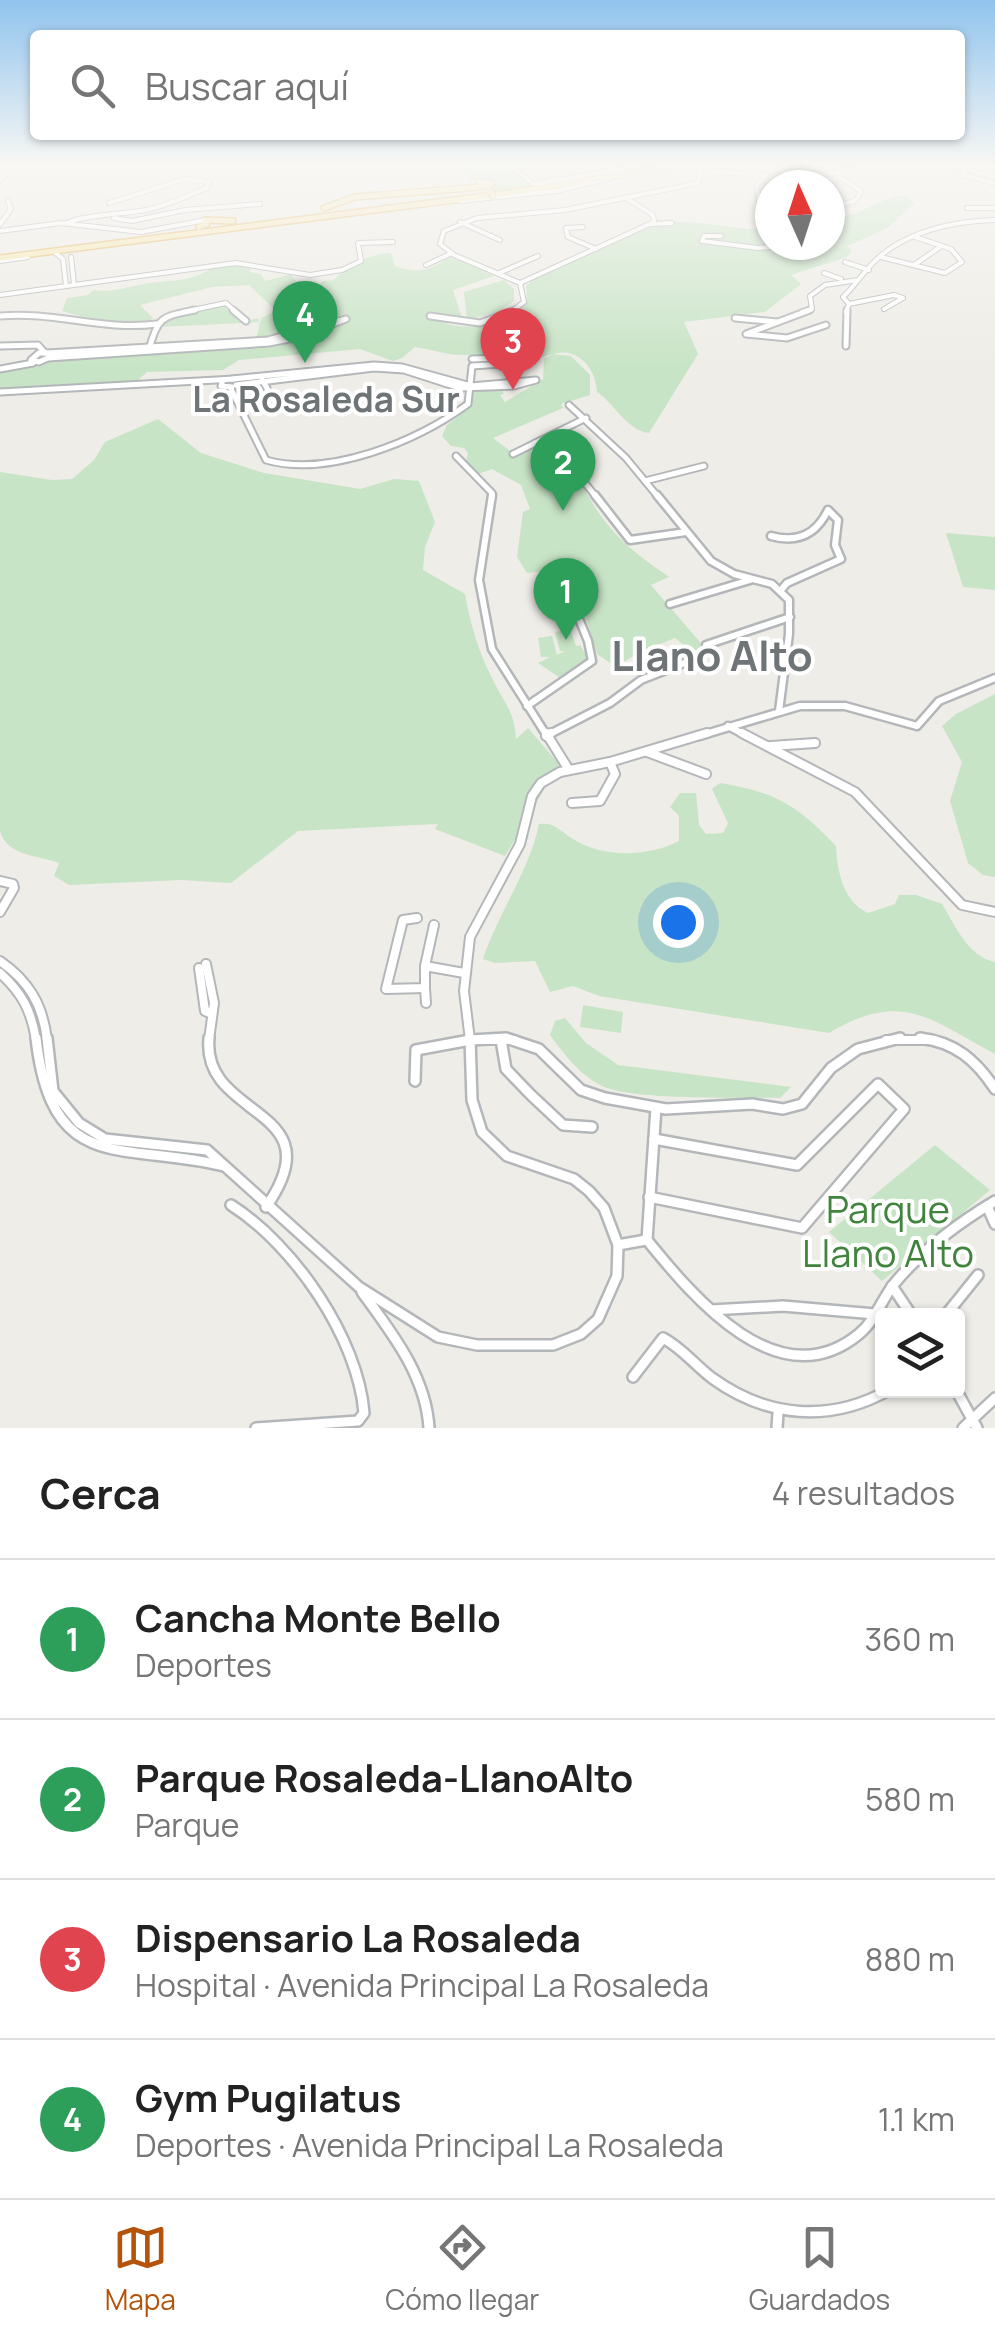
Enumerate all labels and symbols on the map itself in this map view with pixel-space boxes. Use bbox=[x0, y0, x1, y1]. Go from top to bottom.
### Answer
north arrow bbox=[755, 170, 845, 260]
pin: 4 bbox=[272, 280, 338, 363]
pin: 3 bbox=[480, 308, 546, 390]
district label: La Rosaleda Sur bbox=[192, 375, 460, 423]
pin: 2 bbox=[530, 428, 596, 511]
pin: 1 bbox=[534, 558, 598, 640]
district label: Llano Alto bbox=[611, 626, 813, 684]
your location bbox=[653, 897, 704, 948]
park label: Parque Llano Alto bbox=[802, 1182, 974, 1278]

